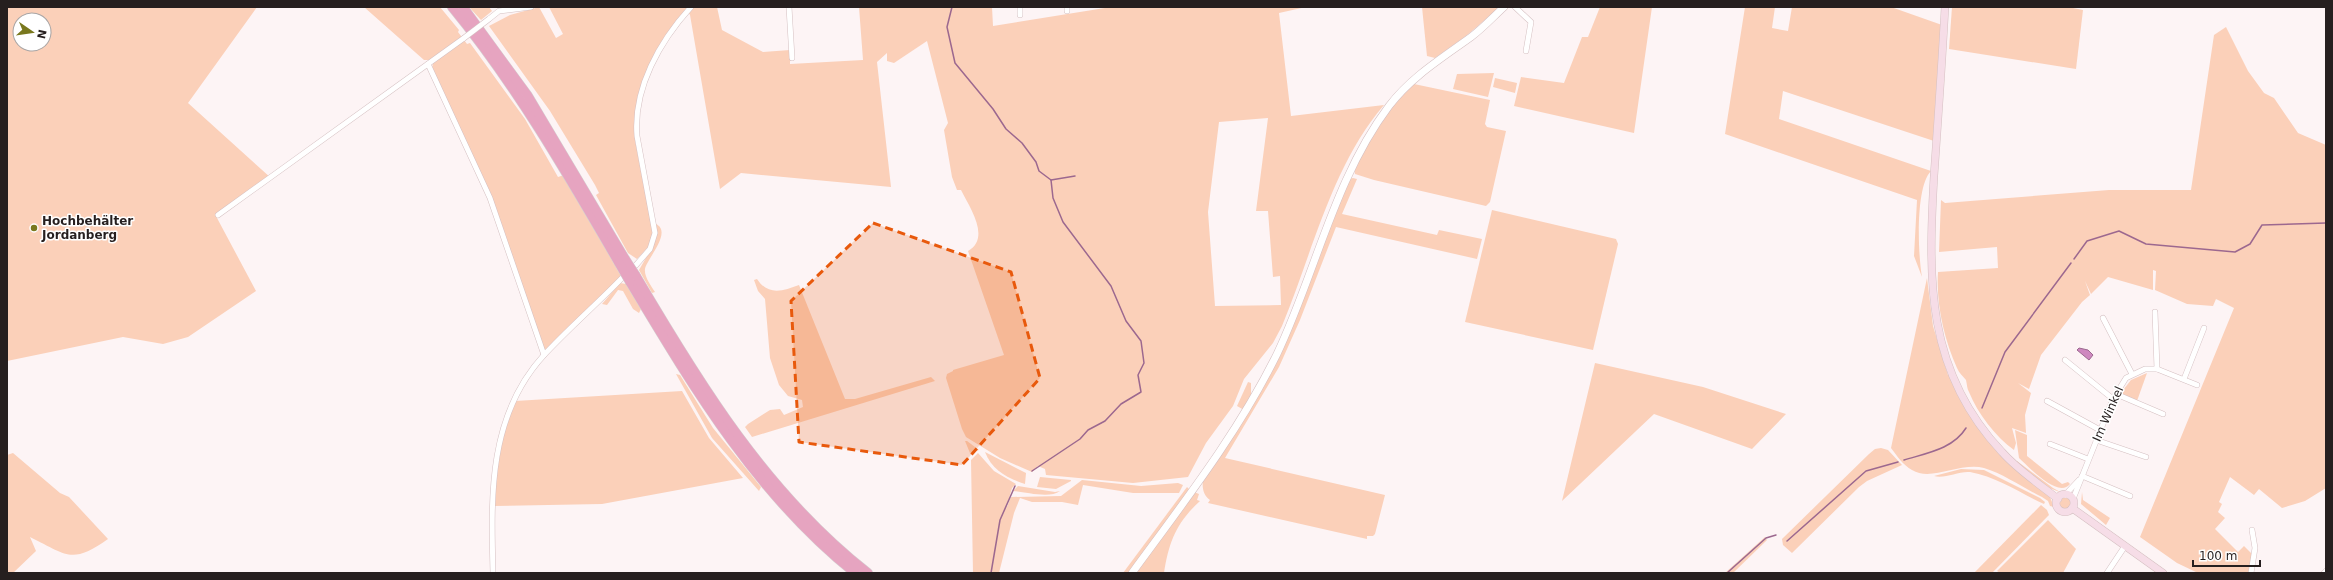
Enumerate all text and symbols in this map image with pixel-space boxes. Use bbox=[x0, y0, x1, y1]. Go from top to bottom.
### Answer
north arrow bbox=[12, 12, 52, 52]
text: N bbox=[34, 28, 49, 40]
place label: Hochbehälter Jordanberg bbox=[41, 214, 133, 242]
marker: Hochbehälter Jordanberg bbox=[29, 223, 39, 233]
street label: Im Winkel bbox=[2090, 384, 2126, 444]
scale bar bbox=[2193, 542, 2260, 568]
text: 100 m bbox=[2199, 549, 2237, 563]

